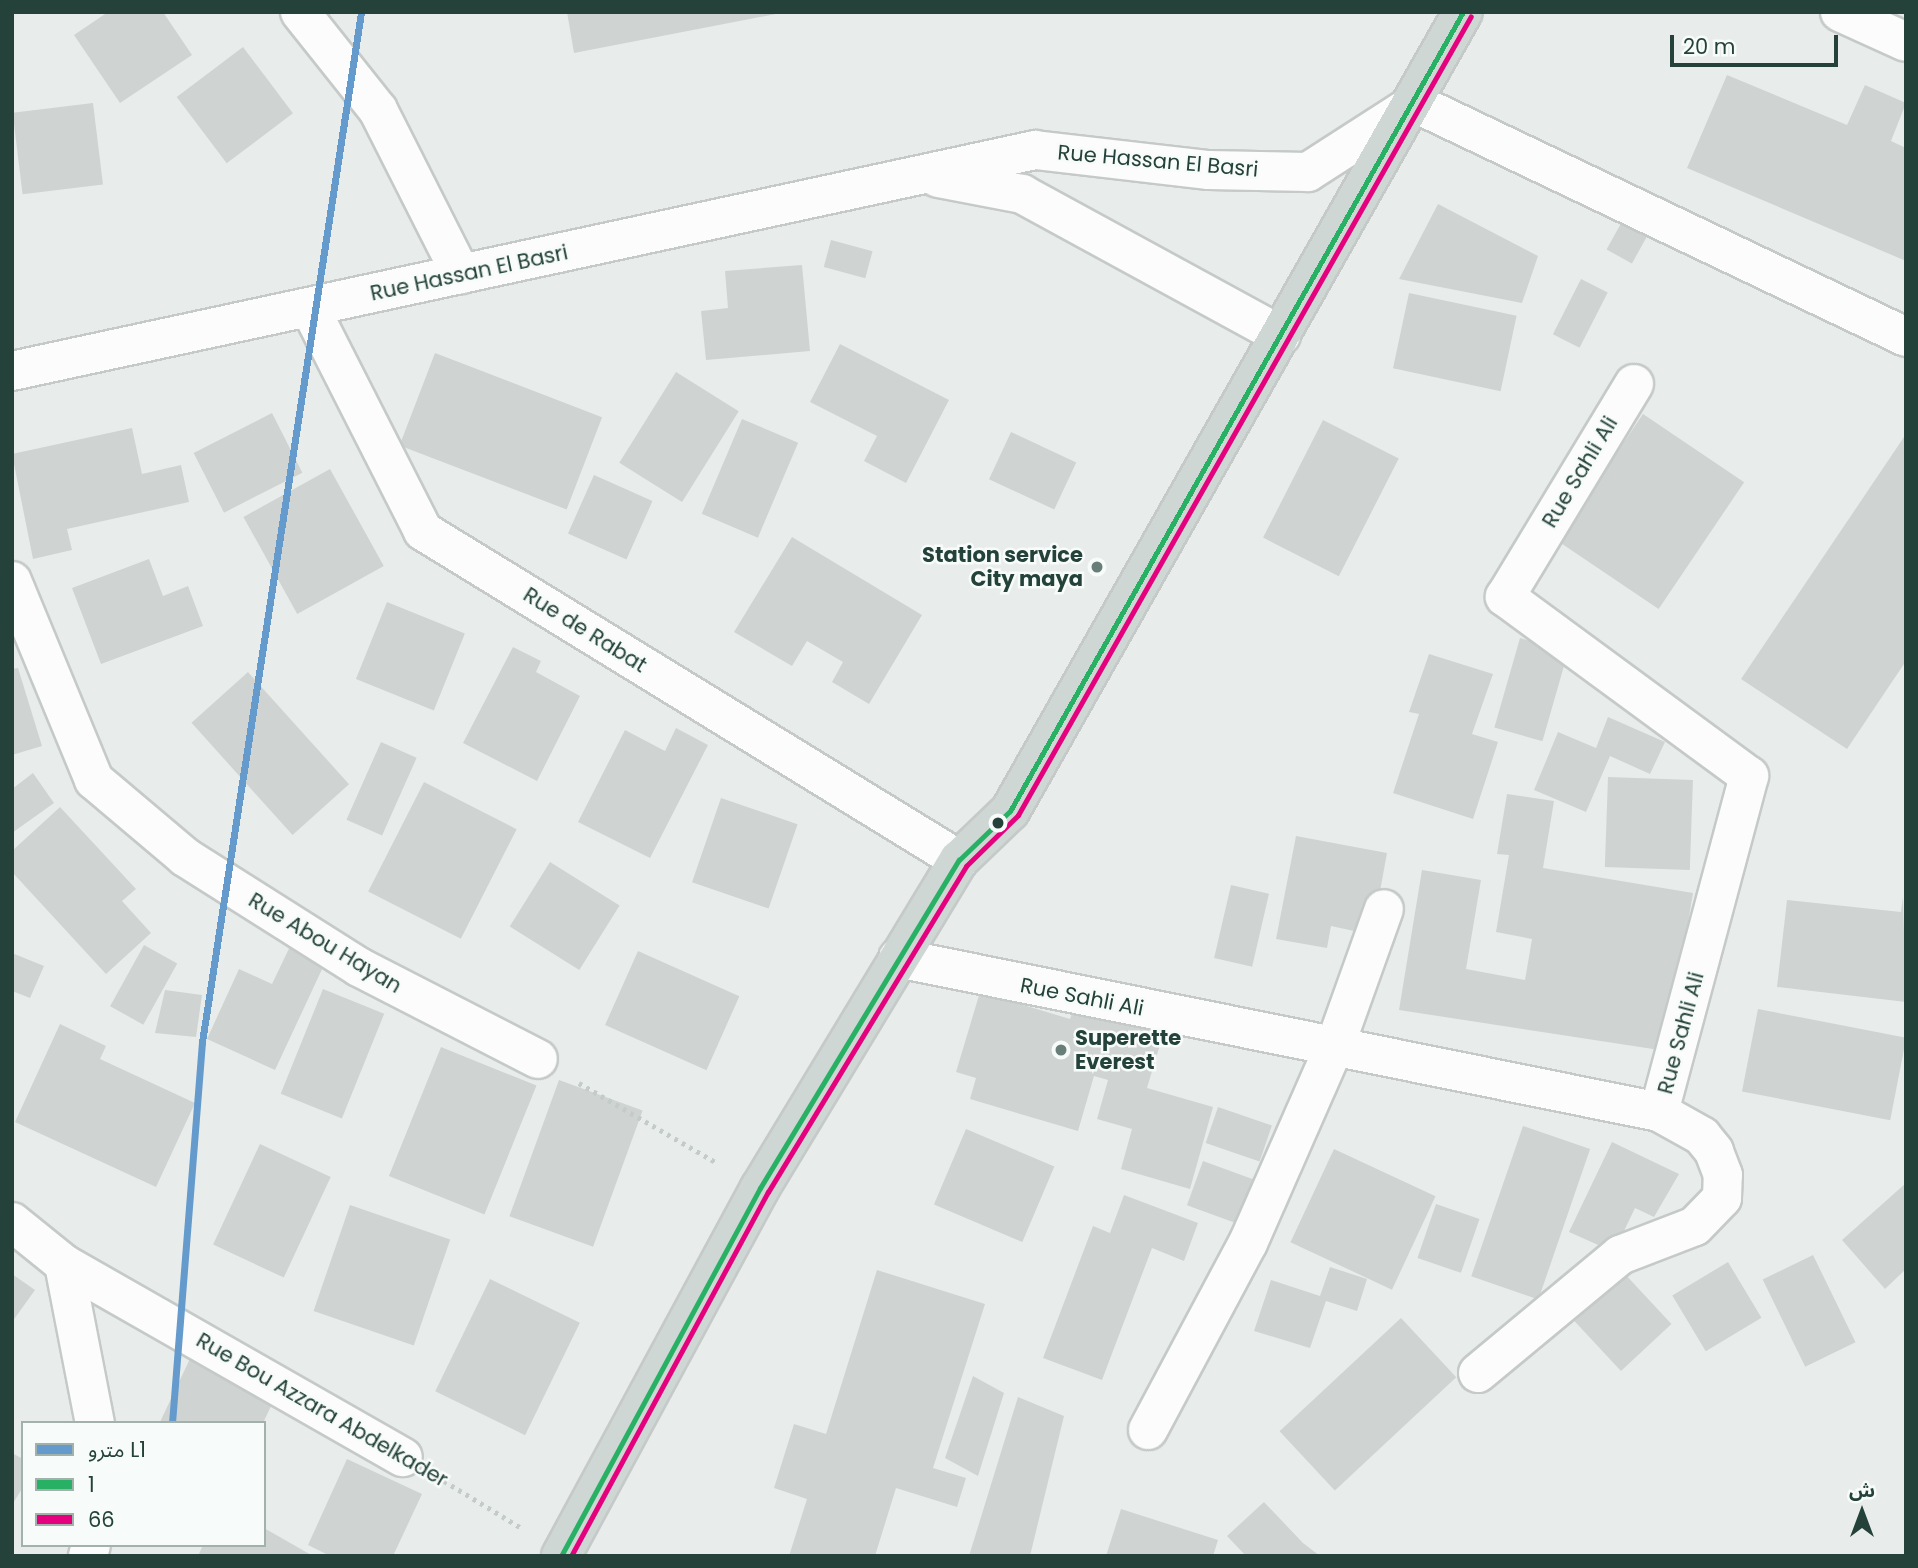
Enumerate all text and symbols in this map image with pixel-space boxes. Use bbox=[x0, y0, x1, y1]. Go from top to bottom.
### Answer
scale bar bbox=[1673, 21, 1841, 65]
text: 20 m bbox=[1683, 32, 1736, 61]
street label: Rue Hassan El Basri bbox=[1057, 140, 1259, 182]
street label: Rue Hassan El Basri bbox=[368, 240, 570, 306]
street label: Rue Sahli Ali bbox=[1537, 412, 1623, 532]
place label: Station service City maya bbox=[922, 542, 1083, 592]
marker: Station service City maya bbox=[1089, 559, 1105, 575]
street label: Rue de Rabat bbox=[519, 582, 651, 678]
unlabelled marker bbox=[991, 816, 1005, 830]
street label: Rue Abou Hayan bbox=[244, 887, 406, 999]
street label: Rue Sahli Ali bbox=[1653, 969, 1709, 1097]
street label: Rue Sahli Ali bbox=[1018, 973, 1146, 1021]
place label: Superette Everest bbox=[1075, 1025, 1181, 1075]
marker: Superette Everest bbox=[1053, 1042, 1069, 1058]
street label: Rue Bou Azzara Abdelkader bbox=[192, 1328, 452, 1492]
legend bbox=[21, 1421, 266, 1547]
text: مترو L1 bbox=[88, 1435, 146, 1464]
text: 1 bbox=[88, 1470, 95, 1499]
north arrow bbox=[1827, 1477, 1897, 1547]
text: ش bbox=[1849, 1477, 1875, 1504]
text: 66 bbox=[88, 1505, 115, 1534]

